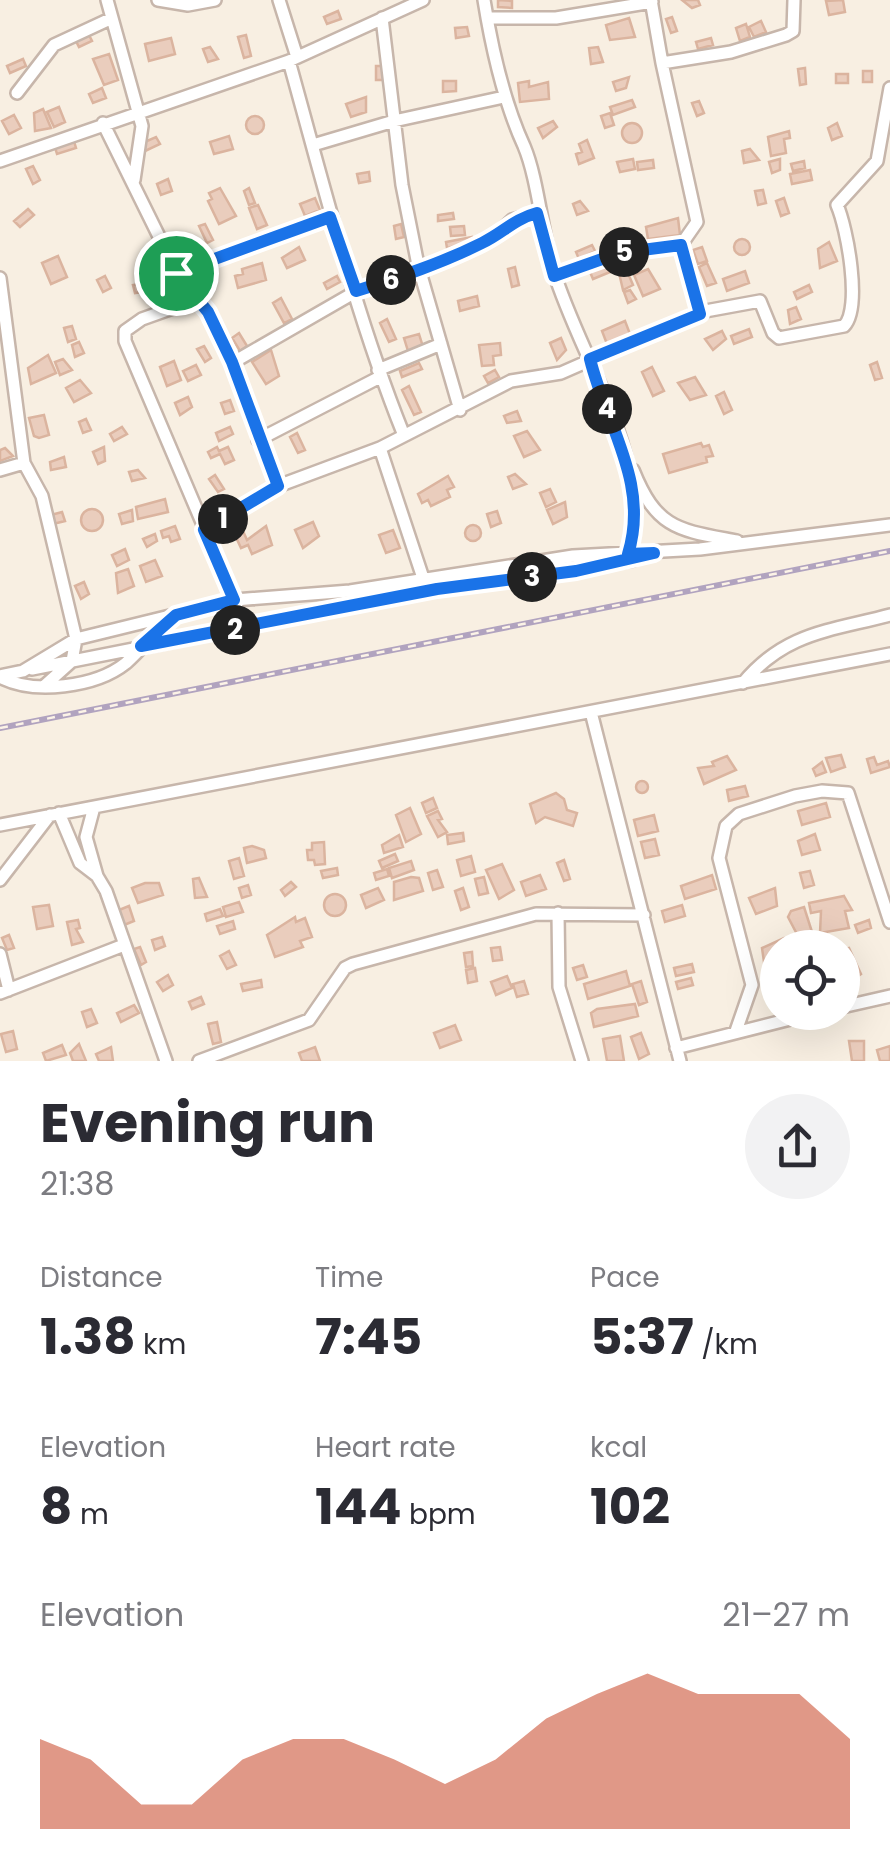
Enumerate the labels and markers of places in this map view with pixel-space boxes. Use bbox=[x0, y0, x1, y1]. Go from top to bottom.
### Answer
pin: 5 bbox=[599, 227, 649, 277]
pin bbox=[134, 231, 219, 316]
pin: 6 bbox=[366, 255, 416, 305]
pin: 4 bbox=[582, 384, 632, 434]
pin: 1 bbox=[198, 494, 248, 544]
pin: 3 bbox=[507, 552, 557, 602]
pin: 2 bbox=[210, 605, 260, 655]

